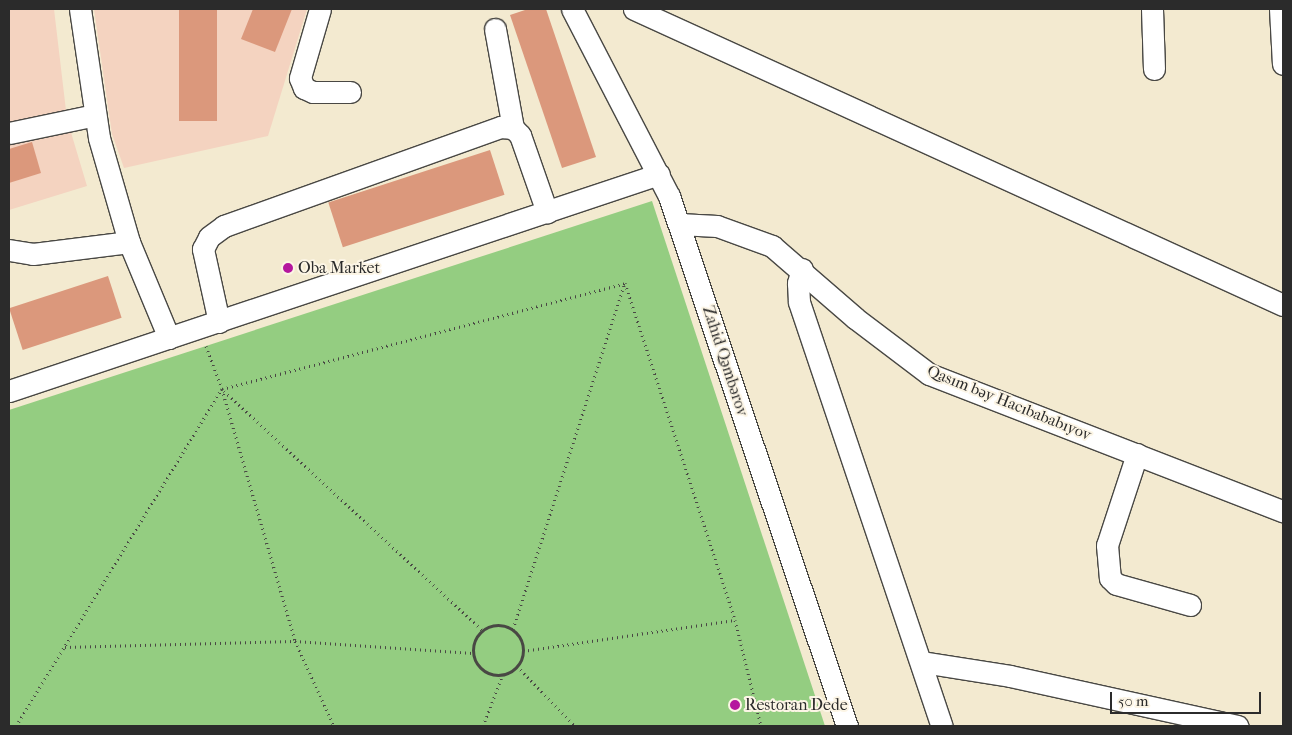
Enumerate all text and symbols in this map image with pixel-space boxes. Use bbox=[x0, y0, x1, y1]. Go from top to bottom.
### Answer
place label: Oba Market bbox=[298, 258, 380, 278]
marker: Oba Market bbox=[282, 262, 294, 274]
street label: Zahid Qəmbərov bbox=[698, 304, 752, 418]
street label: Qasım bəy Hacıbababıyov bbox=[924, 361, 1094, 445]
scale bar bbox=[1112, 682, 1263, 714]
text: 50 m bbox=[1118, 692, 1148, 710]
place label: Restoran Dede bbox=[745, 695, 848, 715]
marker: Restoran Dede bbox=[729, 699, 741, 711]

